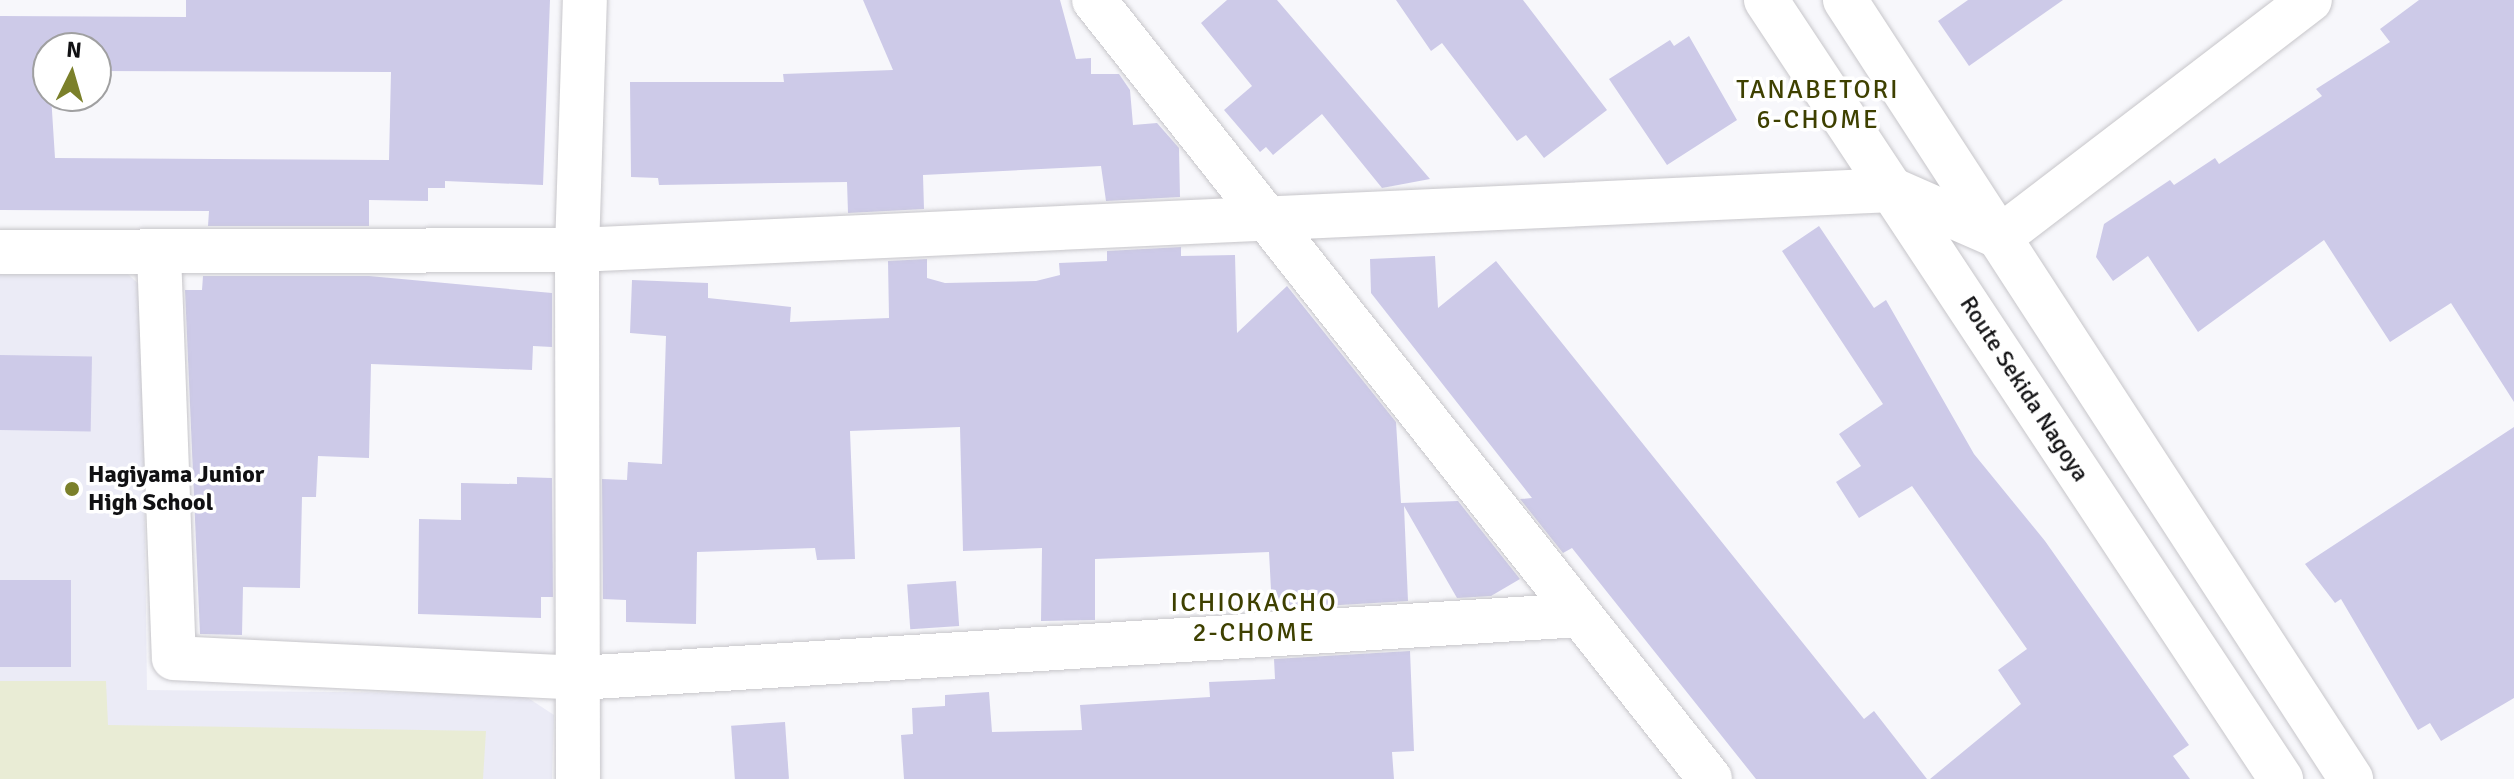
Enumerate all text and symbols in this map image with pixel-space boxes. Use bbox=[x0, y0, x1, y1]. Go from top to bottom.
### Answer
north arrow bbox=[32, 32, 112, 112]
text: N bbox=[65, 35, 83, 64]
district label: TANABETORI 6-CHOME bbox=[1736, 75, 1900, 136]
street label: Route Sekida Nagoya bbox=[1953, 291, 2095, 487]
place label: Hagiyama Junior High School bbox=[88, 461, 264, 517]
marker: Hagiyama Junior High School bbox=[63, 480, 81, 498]
district label: ICHIOKACHO 2-CHOME bbox=[1171, 588, 1337, 650]

